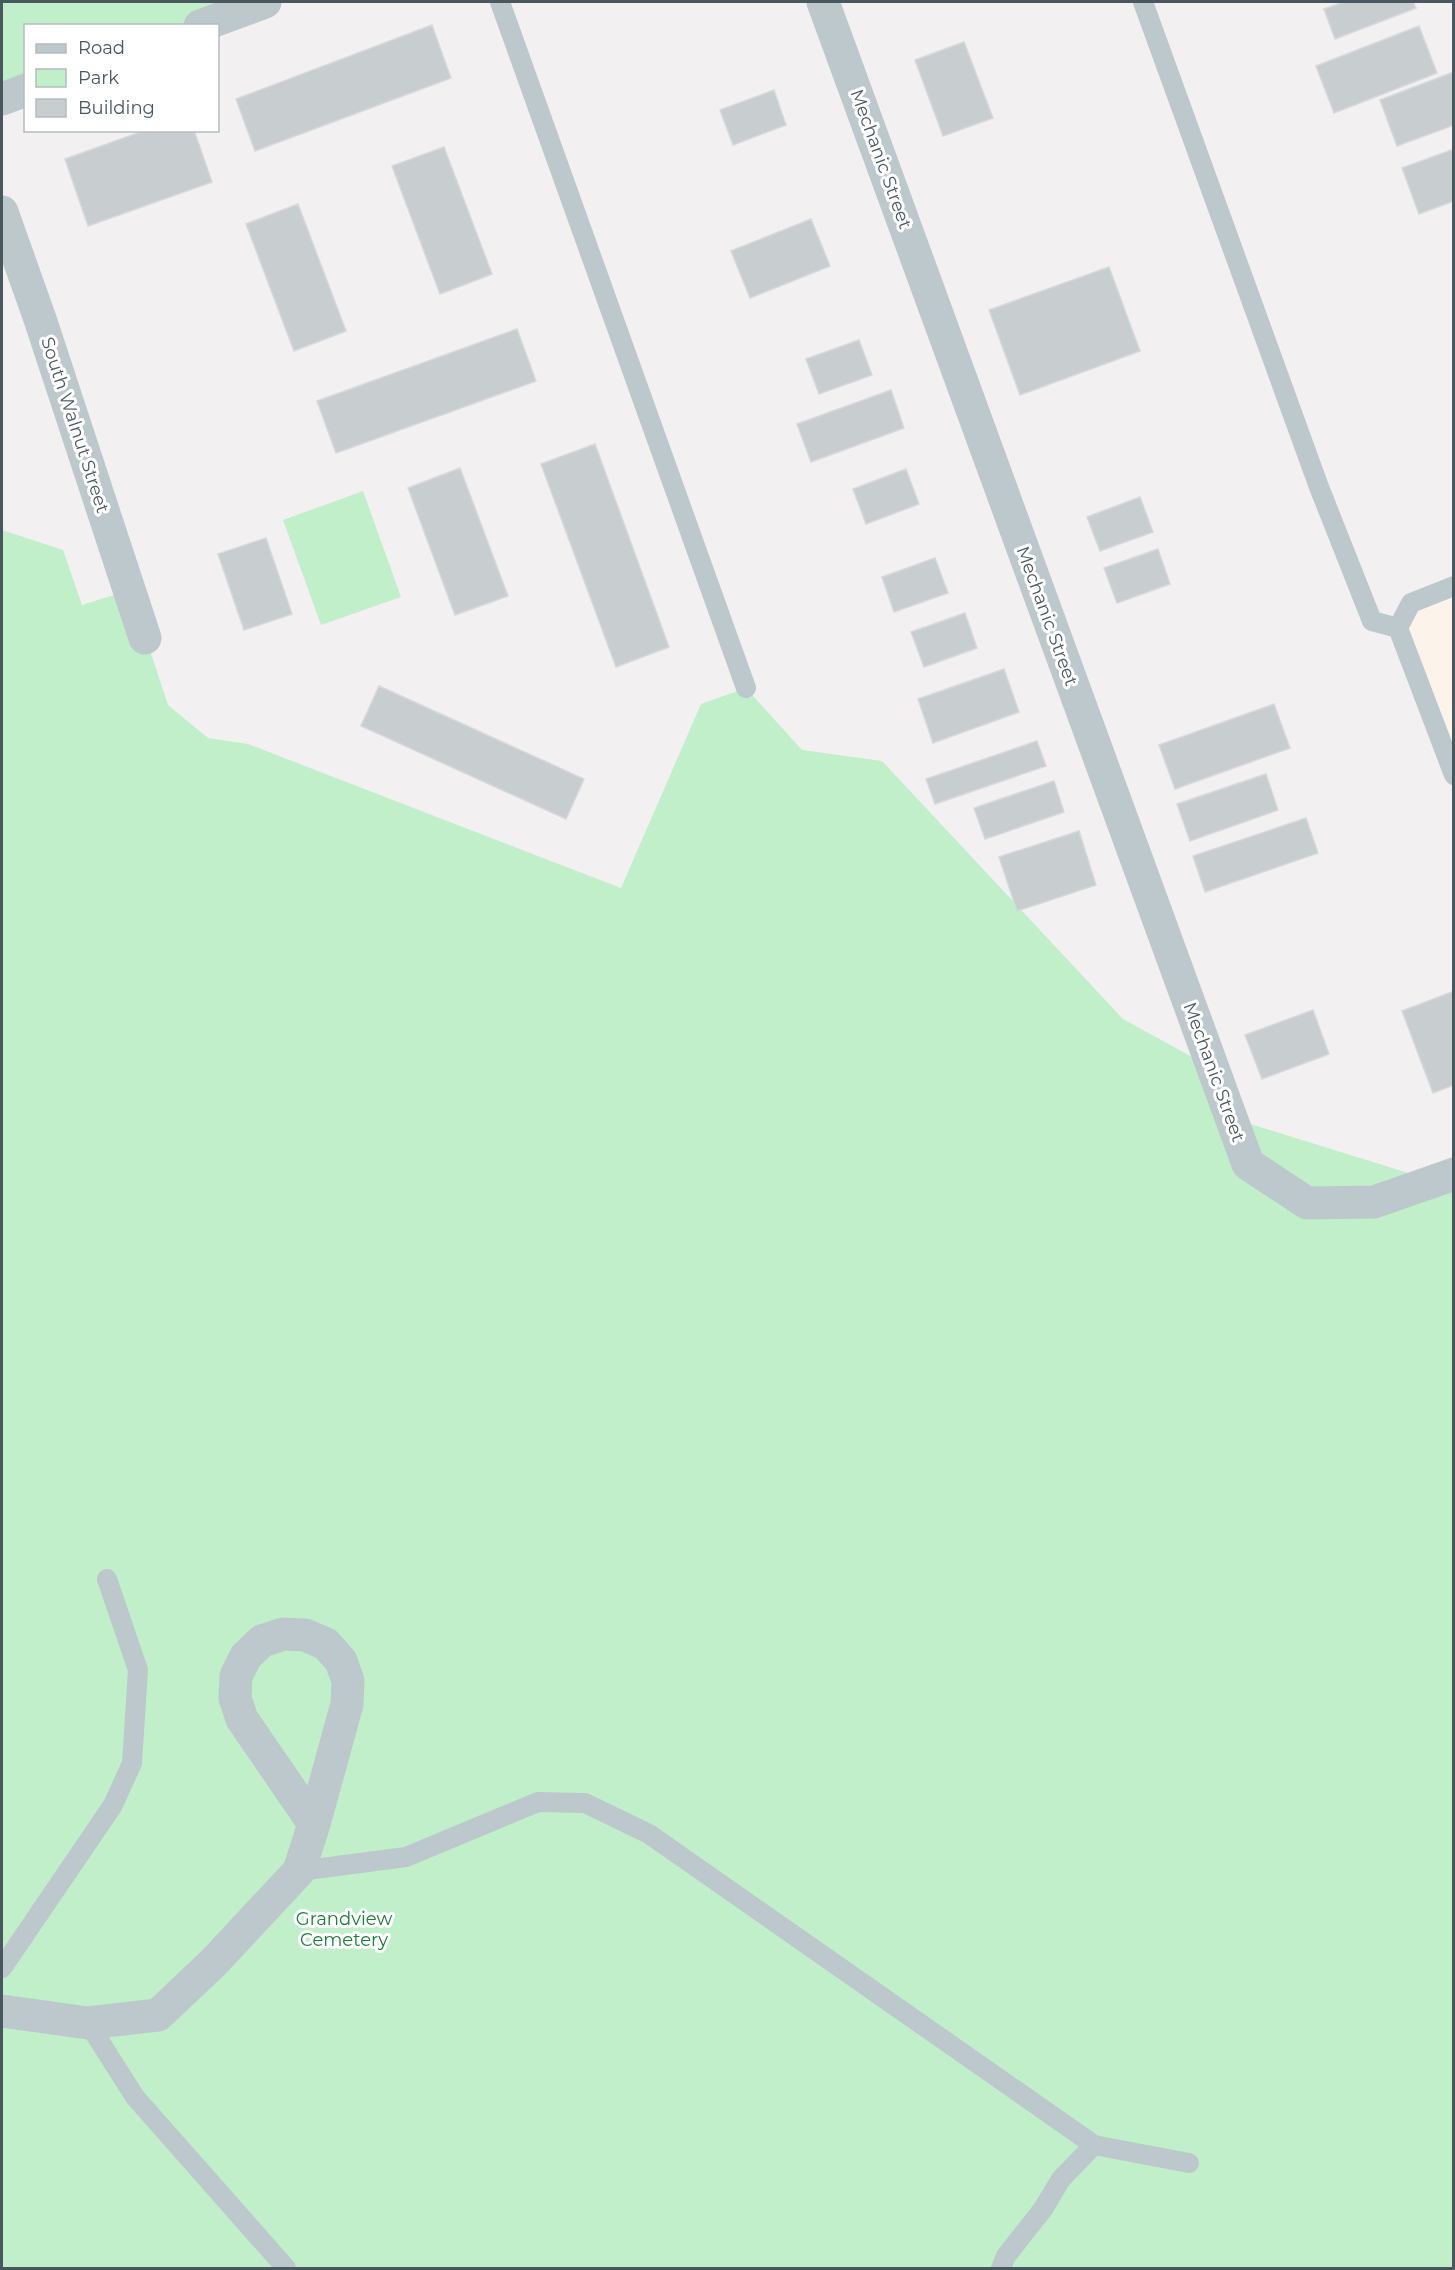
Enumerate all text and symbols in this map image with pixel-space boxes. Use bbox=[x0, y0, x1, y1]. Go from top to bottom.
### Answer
legend bbox=[24, 24, 219, 132]
text: Road bbox=[78, 37, 125, 59]
text: Park bbox=[78, 67, 119, 89]
street label: Mechanic Street bbox=[846, 86, 916, 232]
text: Building bbox=[78, 97, 155, 119]
street label: South Walnut Street bbox=[36, 334, 114, 516]
street label: Mechanic Street bbox=[1012, 543, 1082, 689]
street label: Mechanic Street bbox=[1179, 999, 1249, 1145]
park label: Grandview Cemetery bbox=[296, 1908, 392, 1951]

